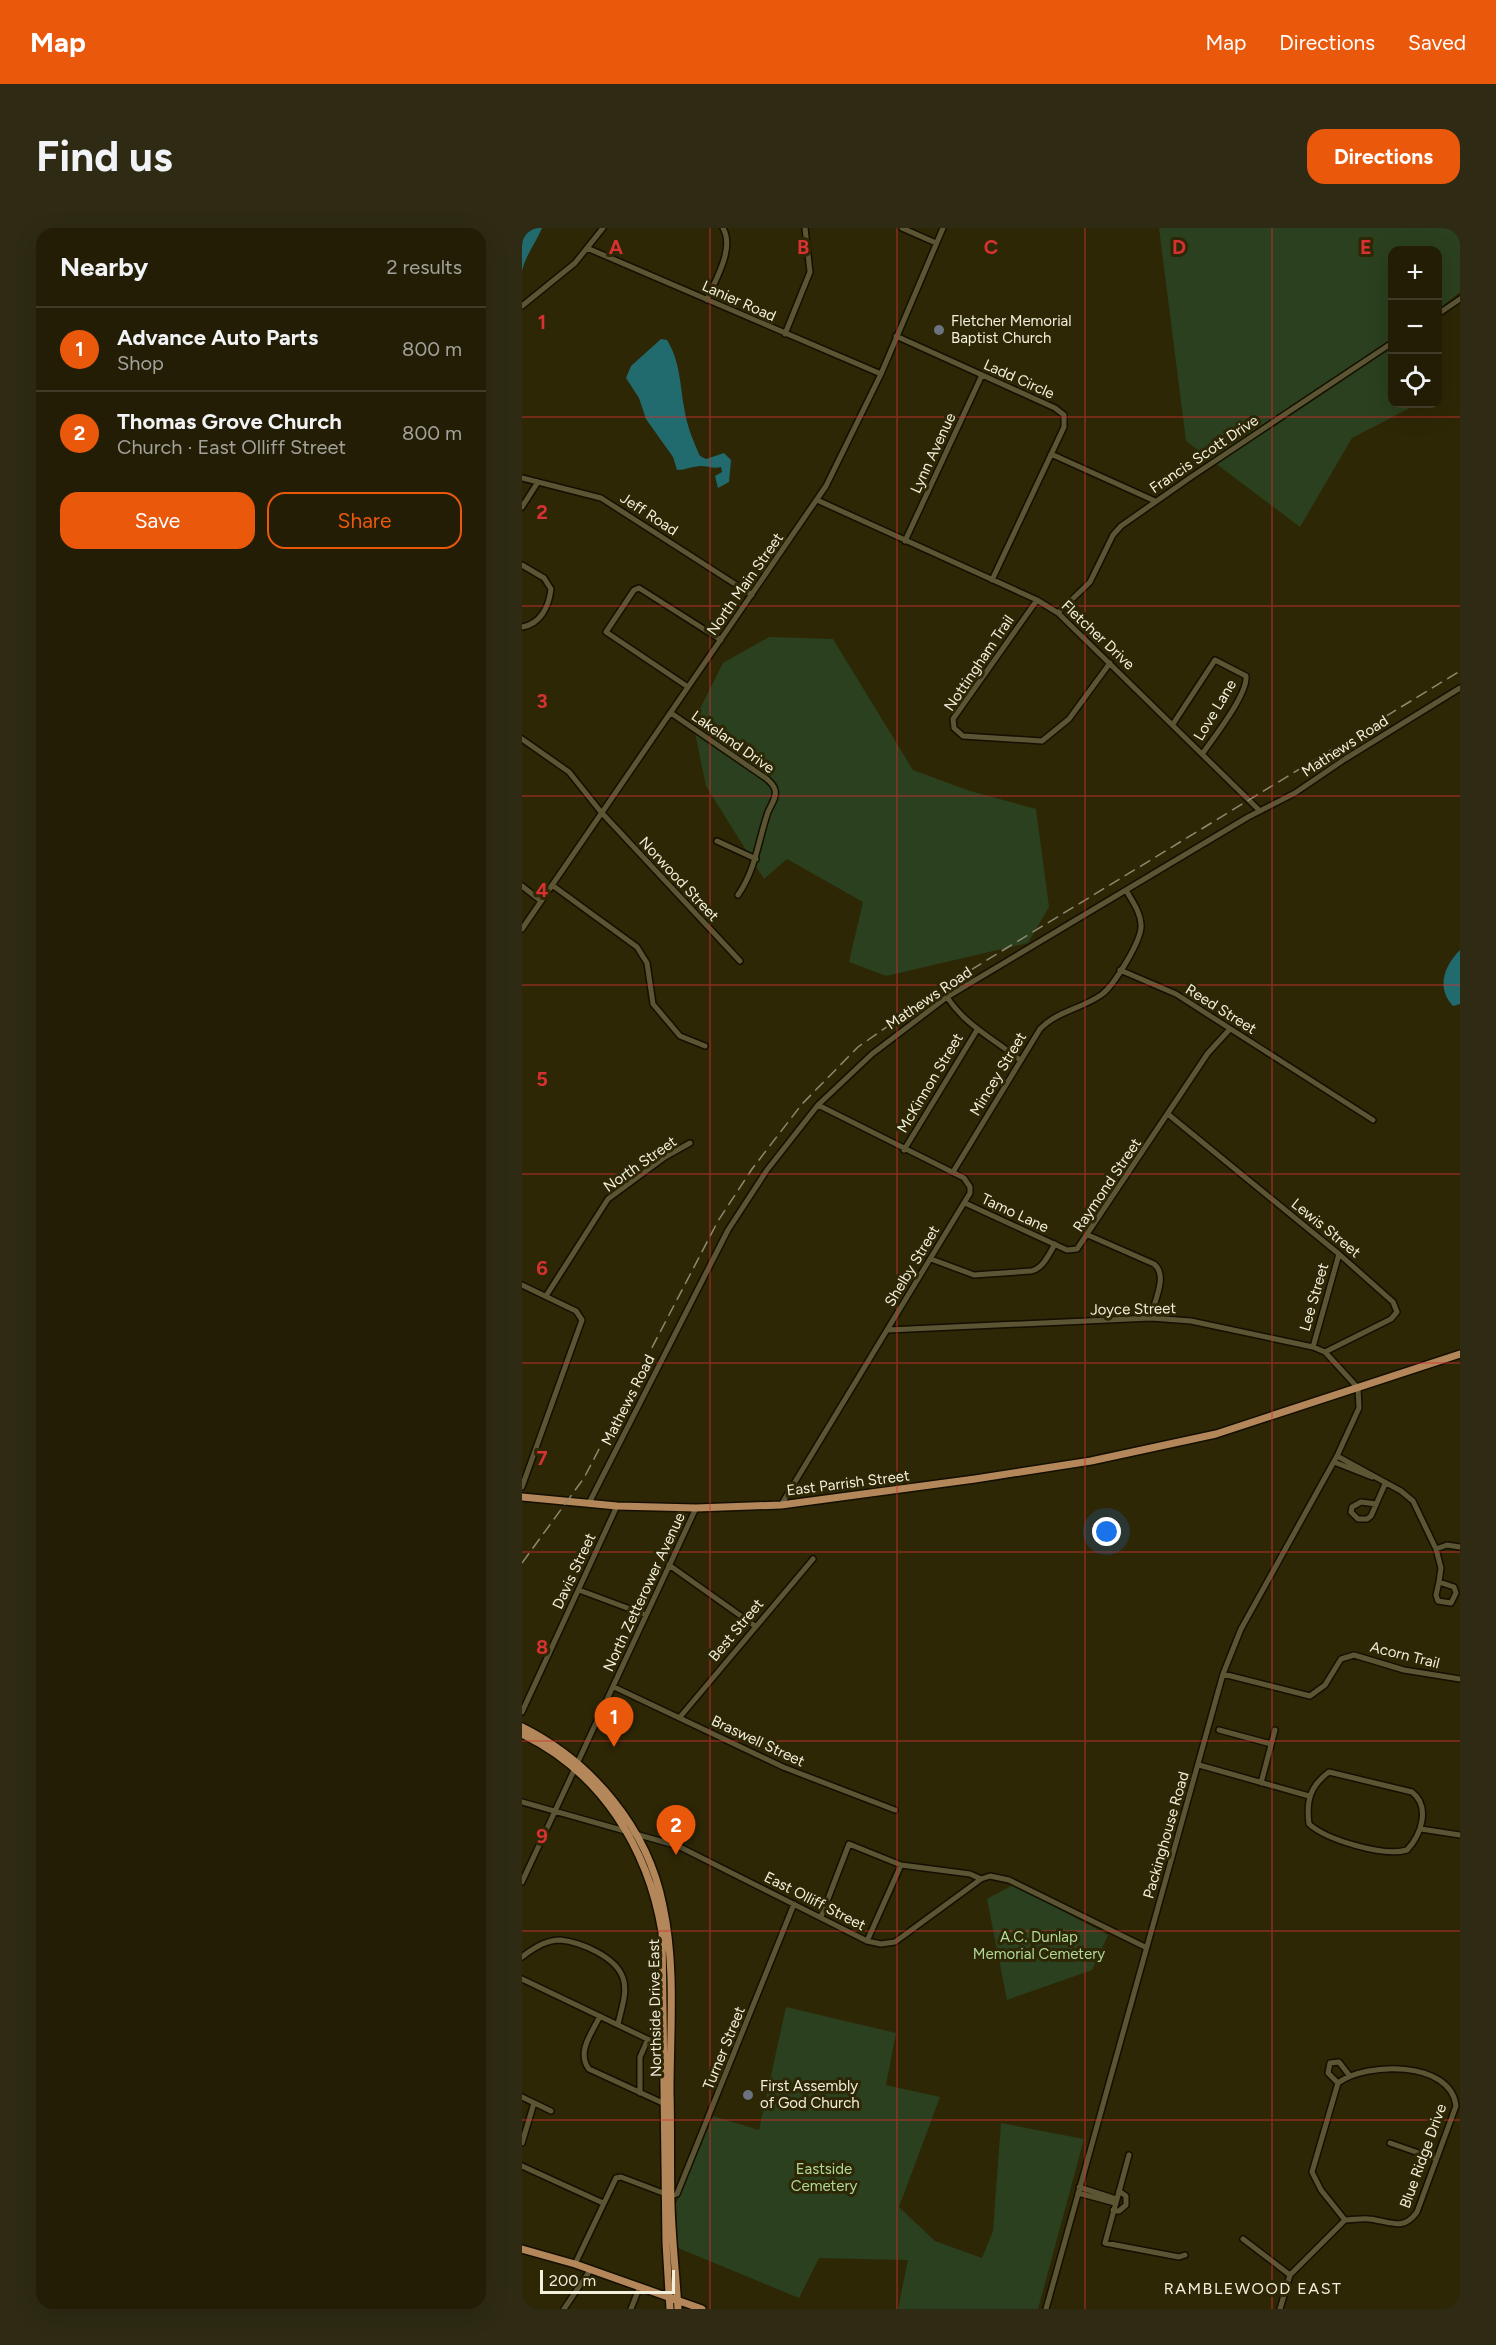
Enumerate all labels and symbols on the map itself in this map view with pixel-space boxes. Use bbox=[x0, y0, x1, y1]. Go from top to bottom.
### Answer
text: A bbox=[609, 235, 624, 259]
text: B bbox=[797, 235, 809, 259]
text: C bbox=[984, 235, 998, 259]
text: D bbox=[1172, 235, 1186, 259]
text: E bbox=[1360, 235, 1372, 259]
street label: Lanier Road bbox=[699, 277, 779, 325]
text: 1 bbox=[538, 310, 546, 334]
place label: Fletcher Memorial Baptist Church bbox=[951, 312, 1072, 347]
marker: Fletcher Memorial Baptist Church bbox=[932, 323, 946, 337]
street label: Ladd Circle bbox=[981, 355, 1057, 403]
street label: Lynn Avenue bbox=[907, 410, 959, 496]
street label: Francis Scott Drive bbox=[1146, 411, 1262, 497]
street label: Jeff Road bbox=[617, 489, 681, 539]
text: 2 bbox=[536, 500, 548, 524]
street label: North Main Street bbox=[703, 529, 787, 639]
street label: Fletcher Drive bbox=[1058, 597, 1138, 673]
street label: Nottingham Trail bbox=[940, 612, 1018, 714]
street label: Love Lane bbox=[1190, 676, 1240, 744]
text: 3 bbox=[536, 689, 548, 713]
street label: Lakeland Drive bbox=[688, 707, 778, 777]
street label: Mathews Road bbox=[1298, 711, 1392, 781]
street label: Norwood Street bbox=[635, 833, 723, 925]
text: 4 bbox=[536, 878, 549, 902]
street label: Mathews Road bbox=[883, 963, 975, 1033]
street label: Reed Street bbox=[1182, 980, 1260, 1038]
street label: Mincey Street bbox=[966, 1029, 1030, 1119]
street label: McKinnon Street bbox=[893, 1030, 967, 1136]
text: 5 bbox=[536, 1067, 548, 1091]
street label: North Street bbox=[600, 1132, 680, 1196]
street label: Raymond Street bbox=[1069, 1134, 1145, 1235]
street label: Tamo Lane bbox=[978, 1190, 1052, 1236]
street label: Lewis Street bbox=[1288, 1195, 1364, 1262]
street label: Shelby Street bbox=[881, 1222, 943, 1310]
text: 6 bbox=[536, 1256, 548, 1280]
street label: Lee Street bbox=[1296, 1261, 1332, 1333]
street label: Joyce Street bbox=[1090, 1299, 1176, 1319]
street label: Mathews Road bbox=[597, 1352, 659, 1448]
text: 7 bbox=[536, 1446, 548, 1470]
street label: East Parrish Street bbox=[785, 1466, 911, 1499]
street label: North Zetterower Avenue bbox=[599, 1510, 689, 1674]
your location bbox=[1092, 1517, 1121, 1546]
street label: Davis Street bbox=[549, 1530, 600, 1612]
street label: Best Street bbox=[705, 1595, 767, 1665]
text: 8 bbox=[536, 1635, 548, 1659]
street label: Acorn Trail bbox=[1368, 1638, 1442, 1672]
pin: 1 bbox=[594, 1698, 634, 1747]
street label: Braswell Street bbox=[708, 1712, 808, 1771]
street label: Packinghouse Road bbox=[1139, 1770, 1193, 1900]
pin: 2 bbox=[656, 1806, 696, 1855]
text: 9 bbox=[536, 1824, 548, 1848]
street label: East Olliff Street bbox=[761, 1868, 869, 1934]
park label: A.C. Dunlap Memorial Cemetery bbox=[973, 1928, 1105, 1963]
street label: Northside Drive East bbox=[645, 1938, 665, 2077]
street label: Turner Street bbox=[699, 2003, 749, 2092]
place label: First Assembly of God Church bbox=[760, 2077, 860, 2112]
marker: First Assembly of God Church bbox=[741, 2088, 755, 2102]
street label: Blue Ridge Drive bbox=[1396, 2101, 1450, 2211]
park label: Eastside Cemetery bbox=[791, 2160, 857, 2195]
scale bar bbox=[540, 2267, 675, 2294]
district label: RAMBLEWOOD EAST bbox=[1164, 2279, 1342, 2298]

